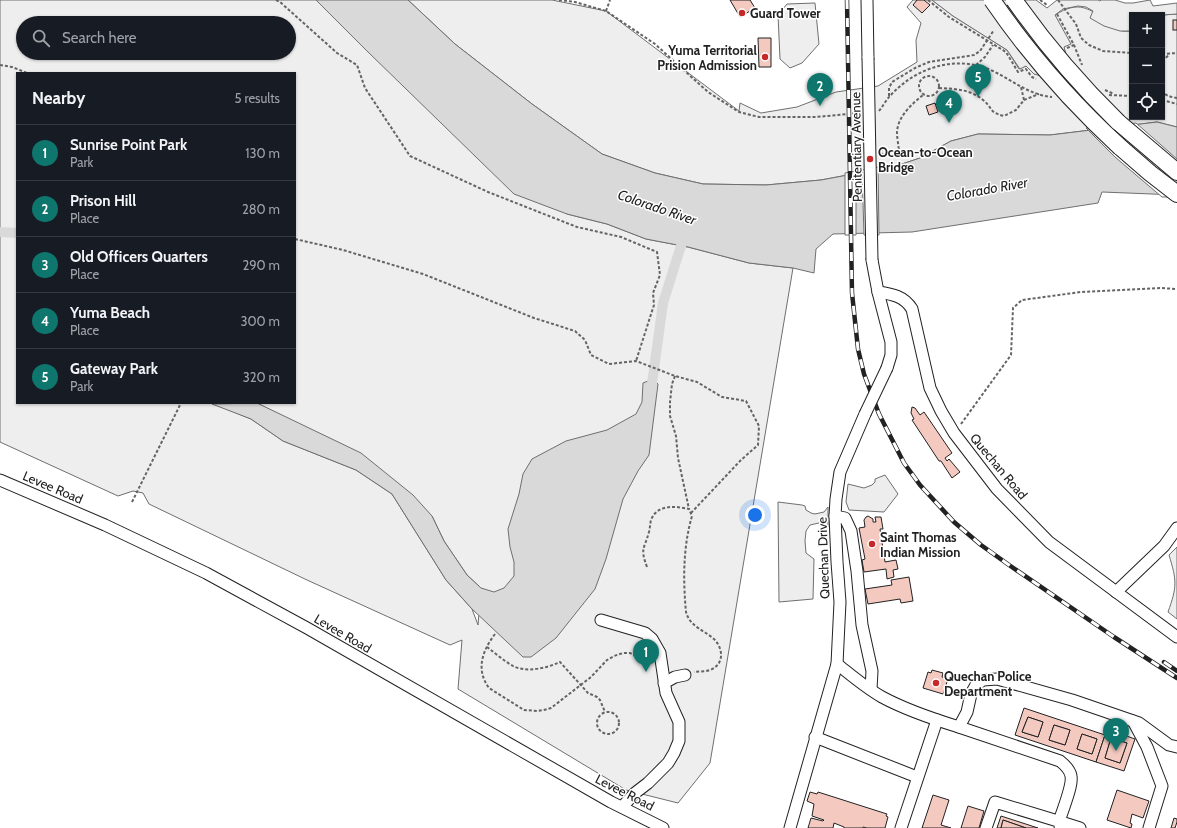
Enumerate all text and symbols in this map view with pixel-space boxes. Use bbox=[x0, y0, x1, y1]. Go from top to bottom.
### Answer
place label: Guard Tower bbox=[750, 5, 821, 21]
marker: Guard Tower bbox=[737, 8, 747, 18]
map controls bbox=[1129, 12, 1165, 120]
button: + bbox=[1129, 12, 1165, 48]
search box bbox=[16, 16, 296, 60]
icon: search bbox=[30, 27, 52, 49]
text: Search here bbox=[62, 29, 137, 47]
place label: Yuma Territorial Prision Admission bbox=[657, 42, 758, 73]
button: − bbox=[1129, 48, 1165, 84]
marker: Yuma Territorial Prision Admission bbox=[760, 52, 770, 62]
pin: 5 bbox=[965, 64, 991, 97]
pin: 2 bbox=[807, 73, 833, 106]
button: locate bbox=[1129, 84, 1165, 120]
text: Nearby bbox=[32, 88, 85, 108]
text: 5 results bbox=[234, 90, 280, 106]
pin: 4 bbox=[936, 90, 962, 123]
street label: Penitentiary Avenue bbox=[847, 91, 865, 202]
text: Sunrise Point Park bbox=[70, 136, 187, 154]
place label: Ocean-to-Ocean Bridge bbox=[878, 144, 973, 175]
text: 1 bbox=[43, 145, 47, 161]
text: 130 m bbox=[245, 145, 280, 161]
text: Park bbox=[70, 154, 93, 170]
marker: Ocean-to-Ocean Bridge bbox=[865, 154, 875, 164]
water label: Colorado River bbox=[945, 173, 1030, 205]
water label: Colorado River bbox=[615, 185, 699, 229]
text: Prison Hill bbox=[70, 192, 136, 210]
text: 2 bbox=[42, 201, 48, 217]
text: 280 m bbox=[242, 201, 280, 217]
text: Place bbox=[70, 210, 99, 226]
text: Old Officers Quarters bbox=[70, 248, 208, 266]
text: 3 bbox=[41, 257, 49, 273]
text: 290 m bbox=[242, 257, 280, 273]
text: Place bbox=[70, 266, 99, 282]
text: Yuma Beach bbox=[70, 304, 150, 322]
text: 4 bbox=[41, 313, 49, 329]
text: 300 m bbox=[240, 313, 280, 329]
text: Place bbox=[70, 322, 99, 338]
text: Gateway Park bbox=[70, 360, 158, 378]
text: 5 bbox=[42, 369, 48, 385]
text: 320 m bbox=[243, 369, 280, 385]
text: Park bbox=[70, 378, 93, 394]
street label: Quechan Road bbox=[967, 430, 1031, 502]
street label: Levee Road bbox=[21, 467, 85, 507]
your location bbox=[745, 505, 765, 525]
street label: Quechan Drive bbox=[814, 516, 832, 599]
place label: Saint Thomas Indian Mission bbox=[880, 529, 960, 560]
marker: Saint Thomas Indian Mission bbox=[867, 539, 877, 549]
street label: Levee Road bbox=[311, 610, 375, 656]
pin: 1 bbox=[633, 639, 659, 672]
place label: Quechan Police Department bbox=[944, 668, 1032, 699]
marker: Quechan Police Department bbox=[931, 678, 941, 688]
pin: 3 bbox=[1103, 718, 1129, 751]
street label: Levee Road bbox=[593, 770, 657, 814]

